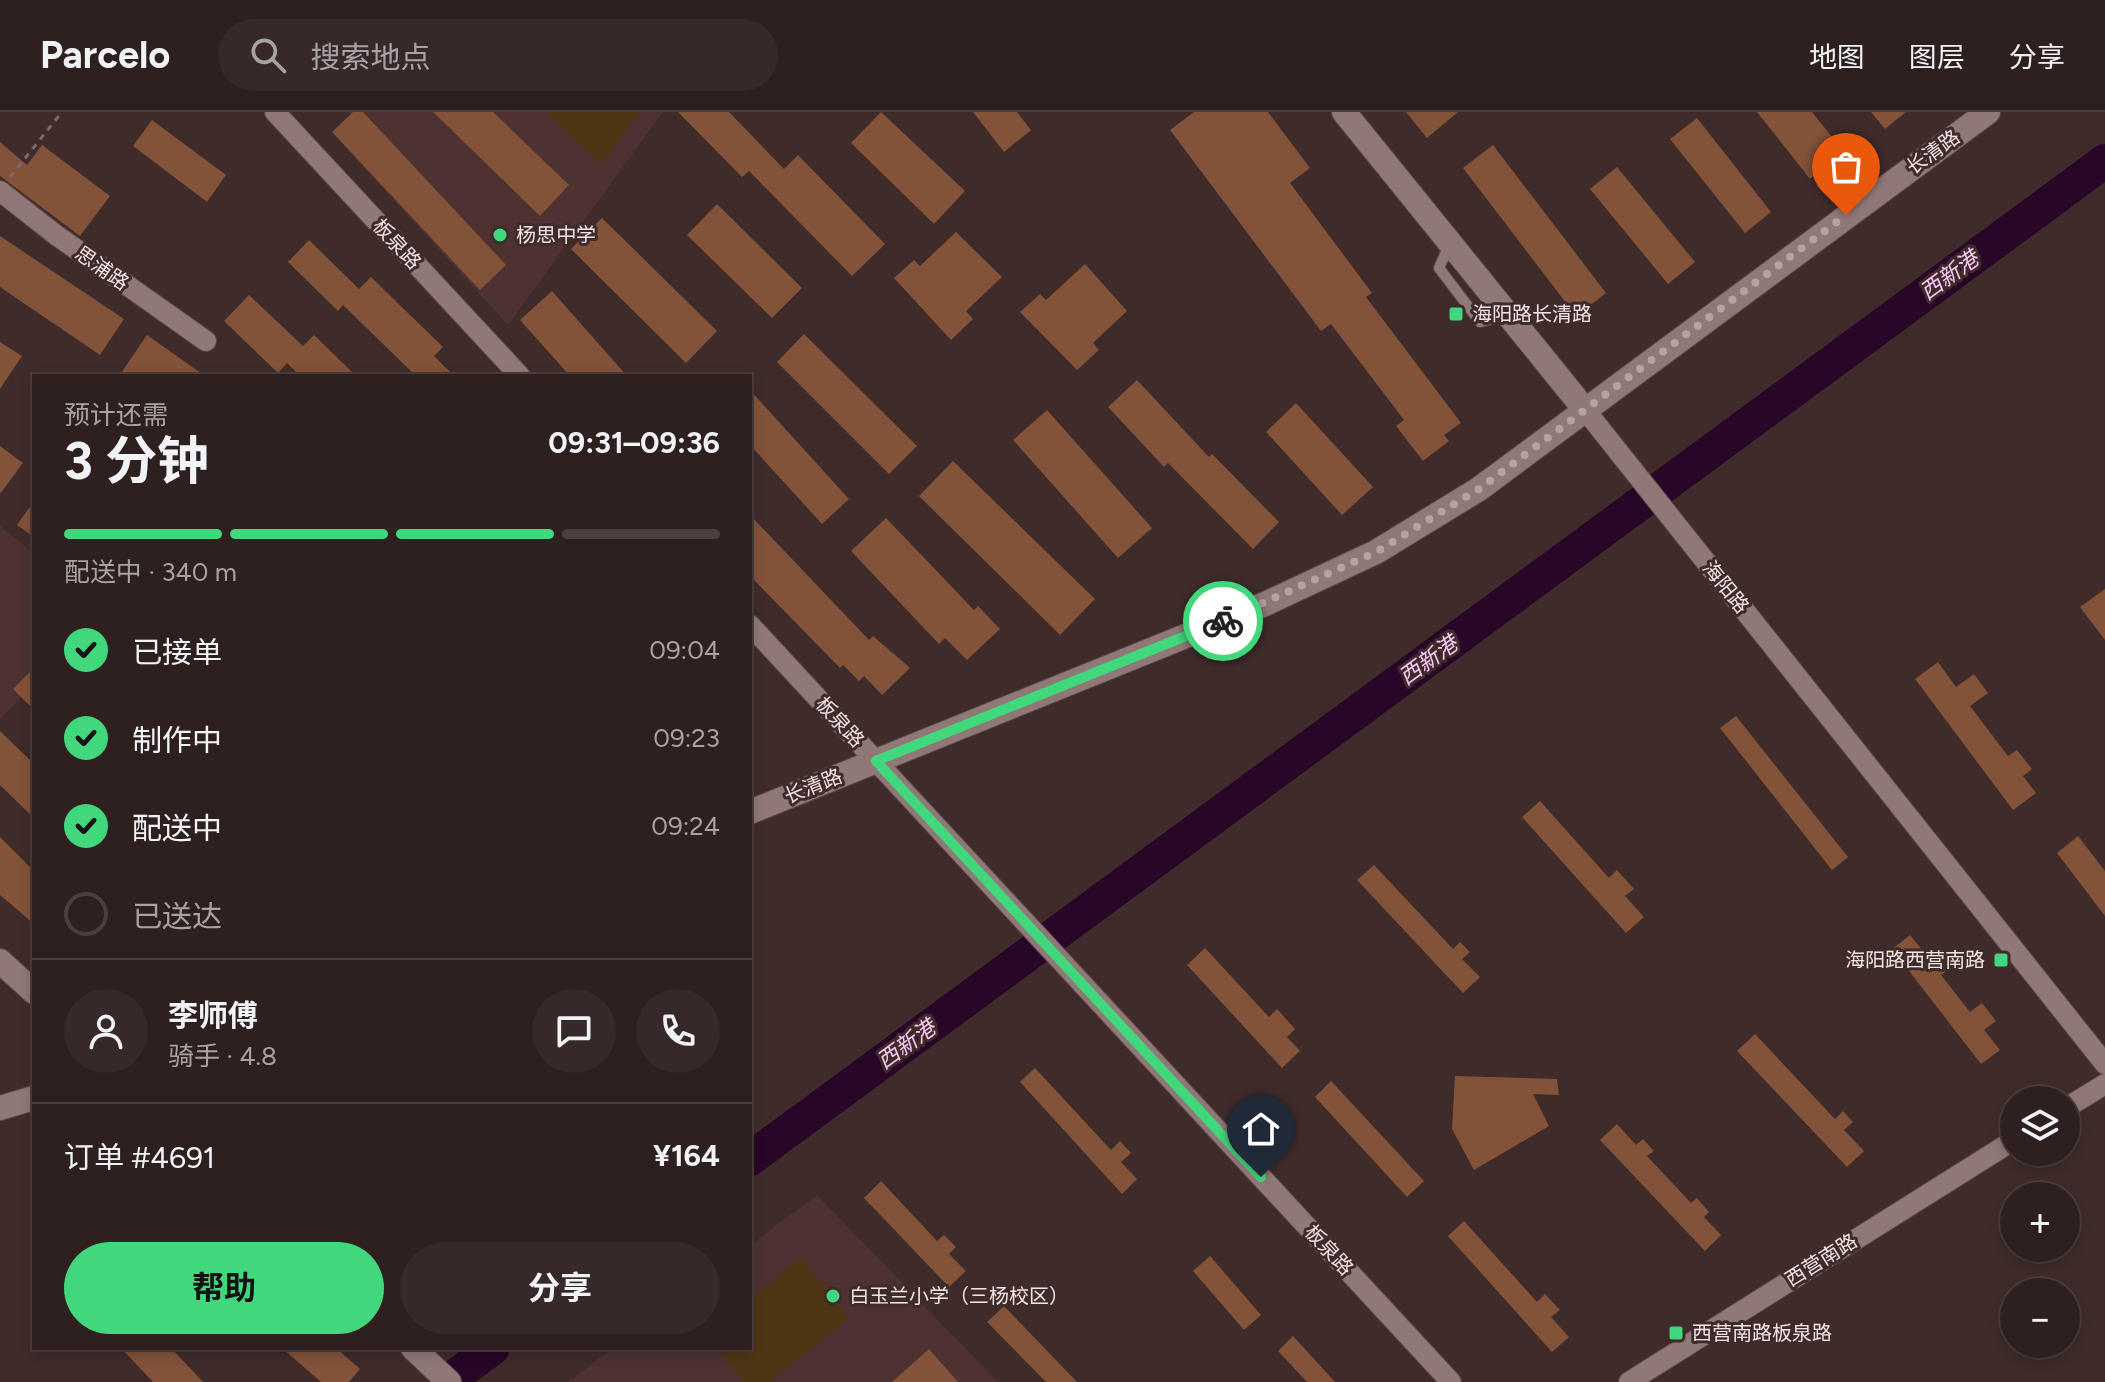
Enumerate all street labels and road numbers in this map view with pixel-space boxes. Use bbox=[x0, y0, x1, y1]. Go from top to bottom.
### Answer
street label: 长清路 bbox=[1902, 125, 1964, 179]
street label: 板泉路 bbox=[368, 214, 426, 274]
street label: 思浦路 bbox=[71, 241, 133, 295]
street label: 海阳路 bbox=[1698, 556, 1754, 618]
street label: 板泉路 bbox=[811, 692, 869, 752]
street label: 长清路 bbox=[781, 764, 845, 808]
street label: 板泉路 bbox=[1300, 1220, 1358, 1280]
street label: 西营南路 bbox=[1781, 1229, 1861, 1291]

